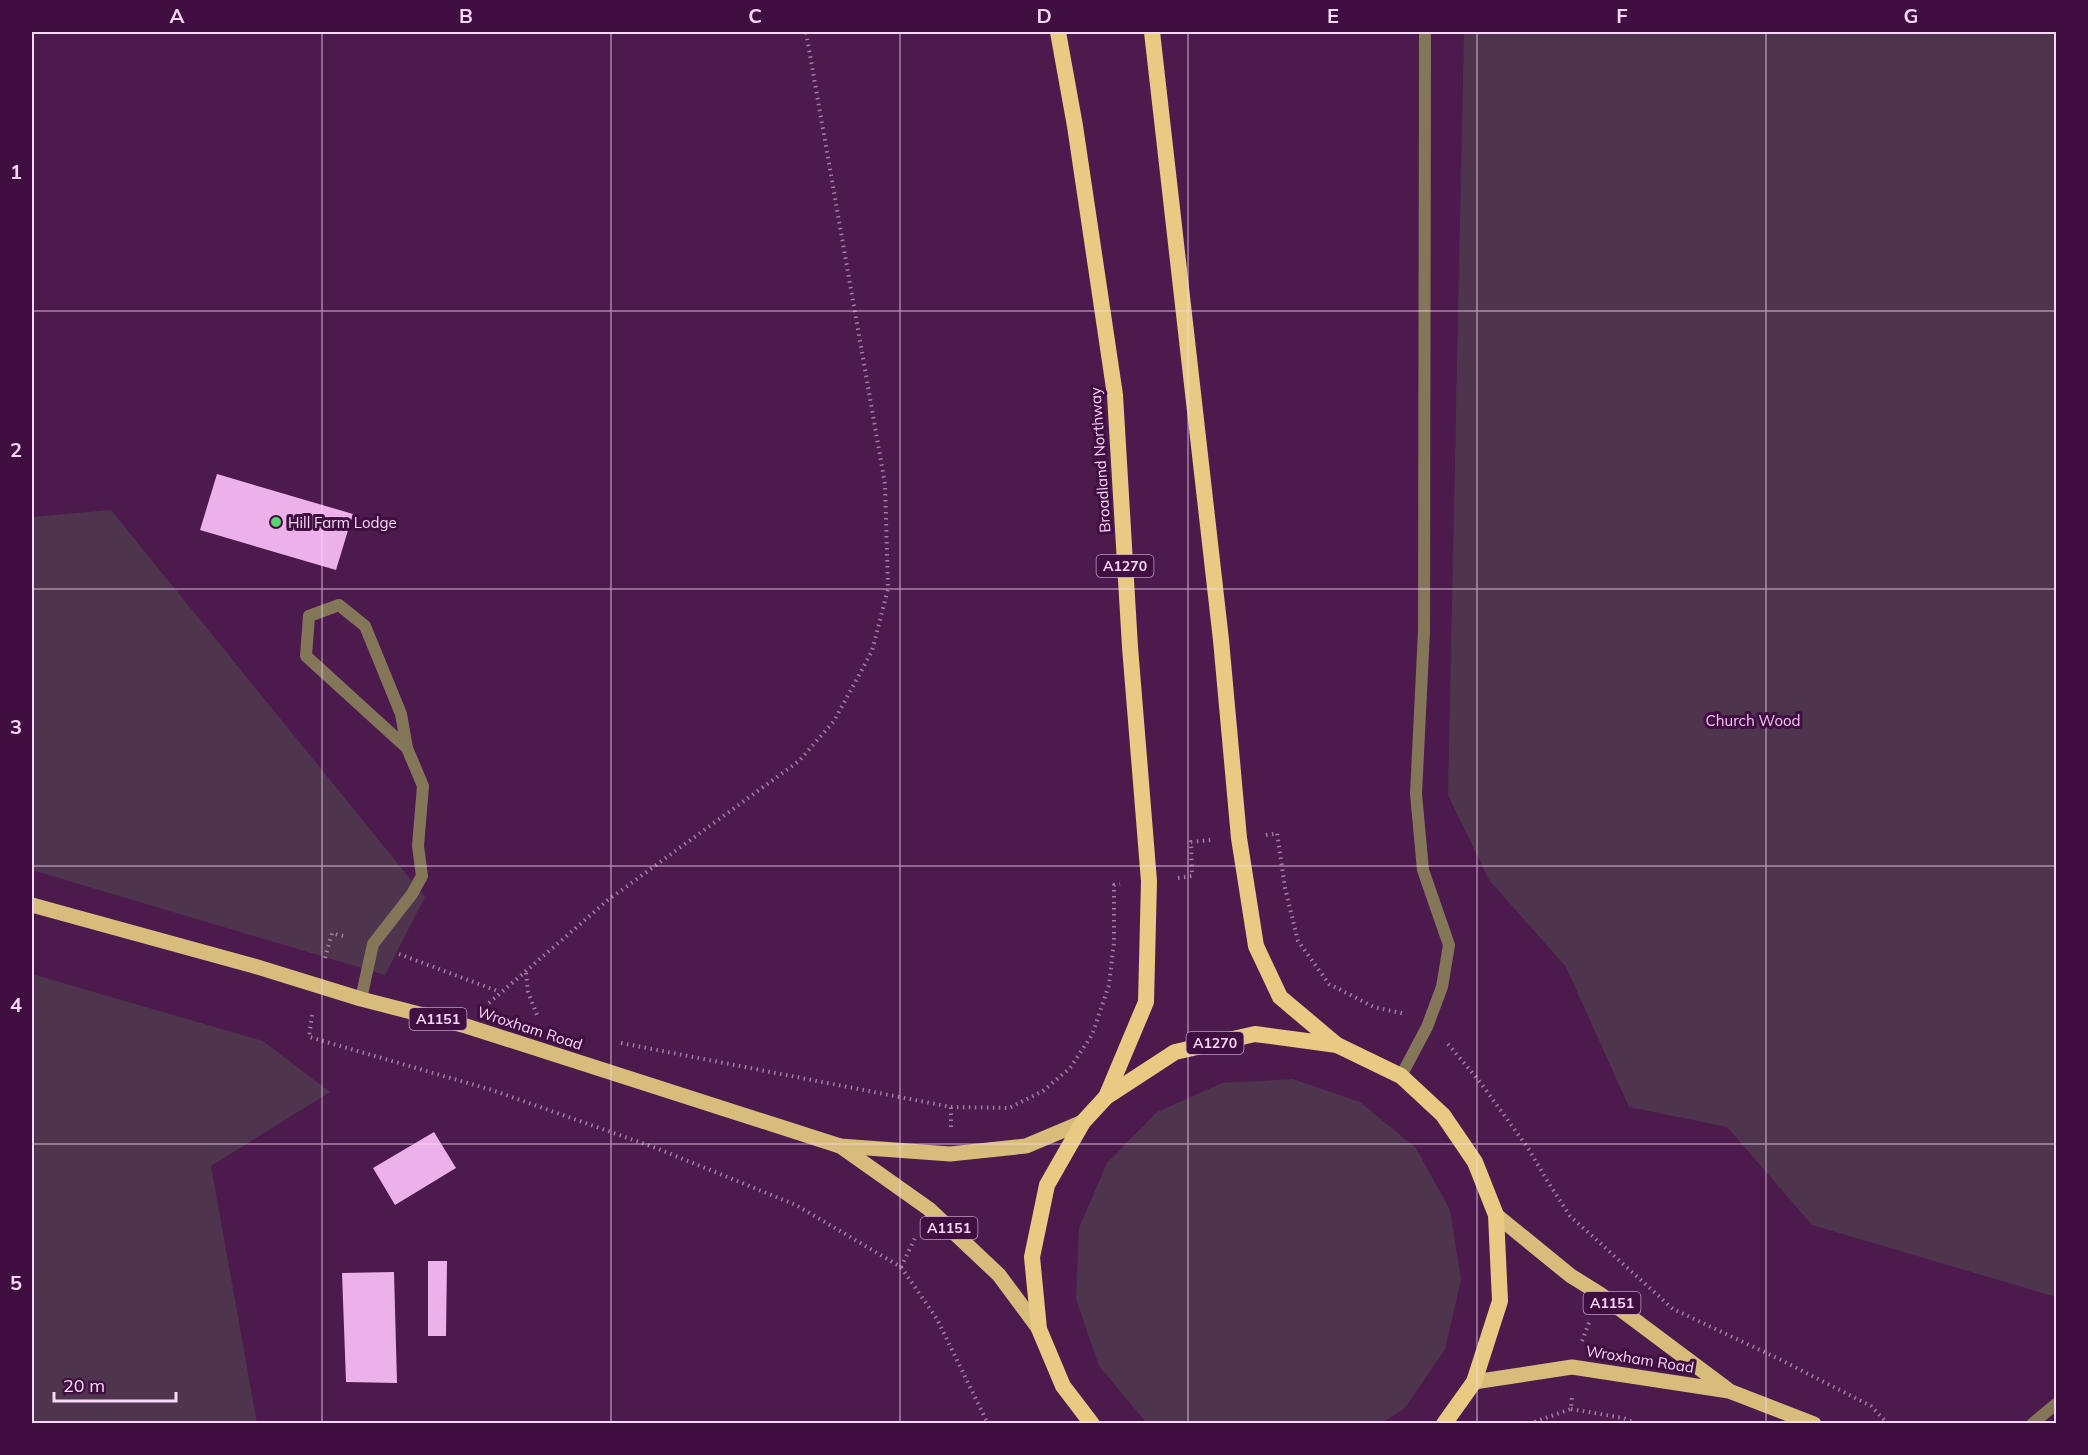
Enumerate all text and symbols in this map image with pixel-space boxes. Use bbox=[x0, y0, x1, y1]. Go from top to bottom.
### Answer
text: A bbox=[170, 3, 185, 28]
text: B bbox=[459, 3, 473, 28]
text: C bbox=[748, 3, 762, 28]
text: D bbox=[1036, 3, 1052, 28]
text: E bbox=[1327, 3, 1339, 28]
text: F bbox=[1616, 3, 1628, 28]
text: G bbox=[1904, 3, 1918, 28]
text: 1 bbox=[10, 159, 22, 184]
street label: Broadland Northway bbox=[1085, 387, 1115, 533]
text: 2 bbox=[10, 437, 22, 462]
place label: Hill Farm Lodge bbox=[288, 513, 397, 532]
marker: Hill Farm Lodge bbox=[269, 515, 283, 529]
road number: A1270 bbox=[1096, 555, 1154, 577]
park label: Church Wood bbox=[1705, 711, 1801, 730]
text: 3 bbox=[10, 714, 22, 739]
text: 4 bbox=[10, 992, 22, 1017]
street label: Wroxham Road bbox=[475, 1002, 585, 1054]
road number: A1151 bbox=[410, 1008, 466, 1030]
road number: A1270 bbox=[1186, 1032, 1244, 1054]
road number: A1151 bbox=[920, 1217, 978, 1239]
text: 5 bbox=[10, 1270, 22, 1295]
road number: A1151 bbox=[1584, 1292, 1640, 1314]
street label: Wroxham Road bbox=[1585, 1341, 1695, 1377]
scale bar bbox=[54, 1365, 176, 1403]
text: 20 m bbox=[63, 1374, 105, 1397]

